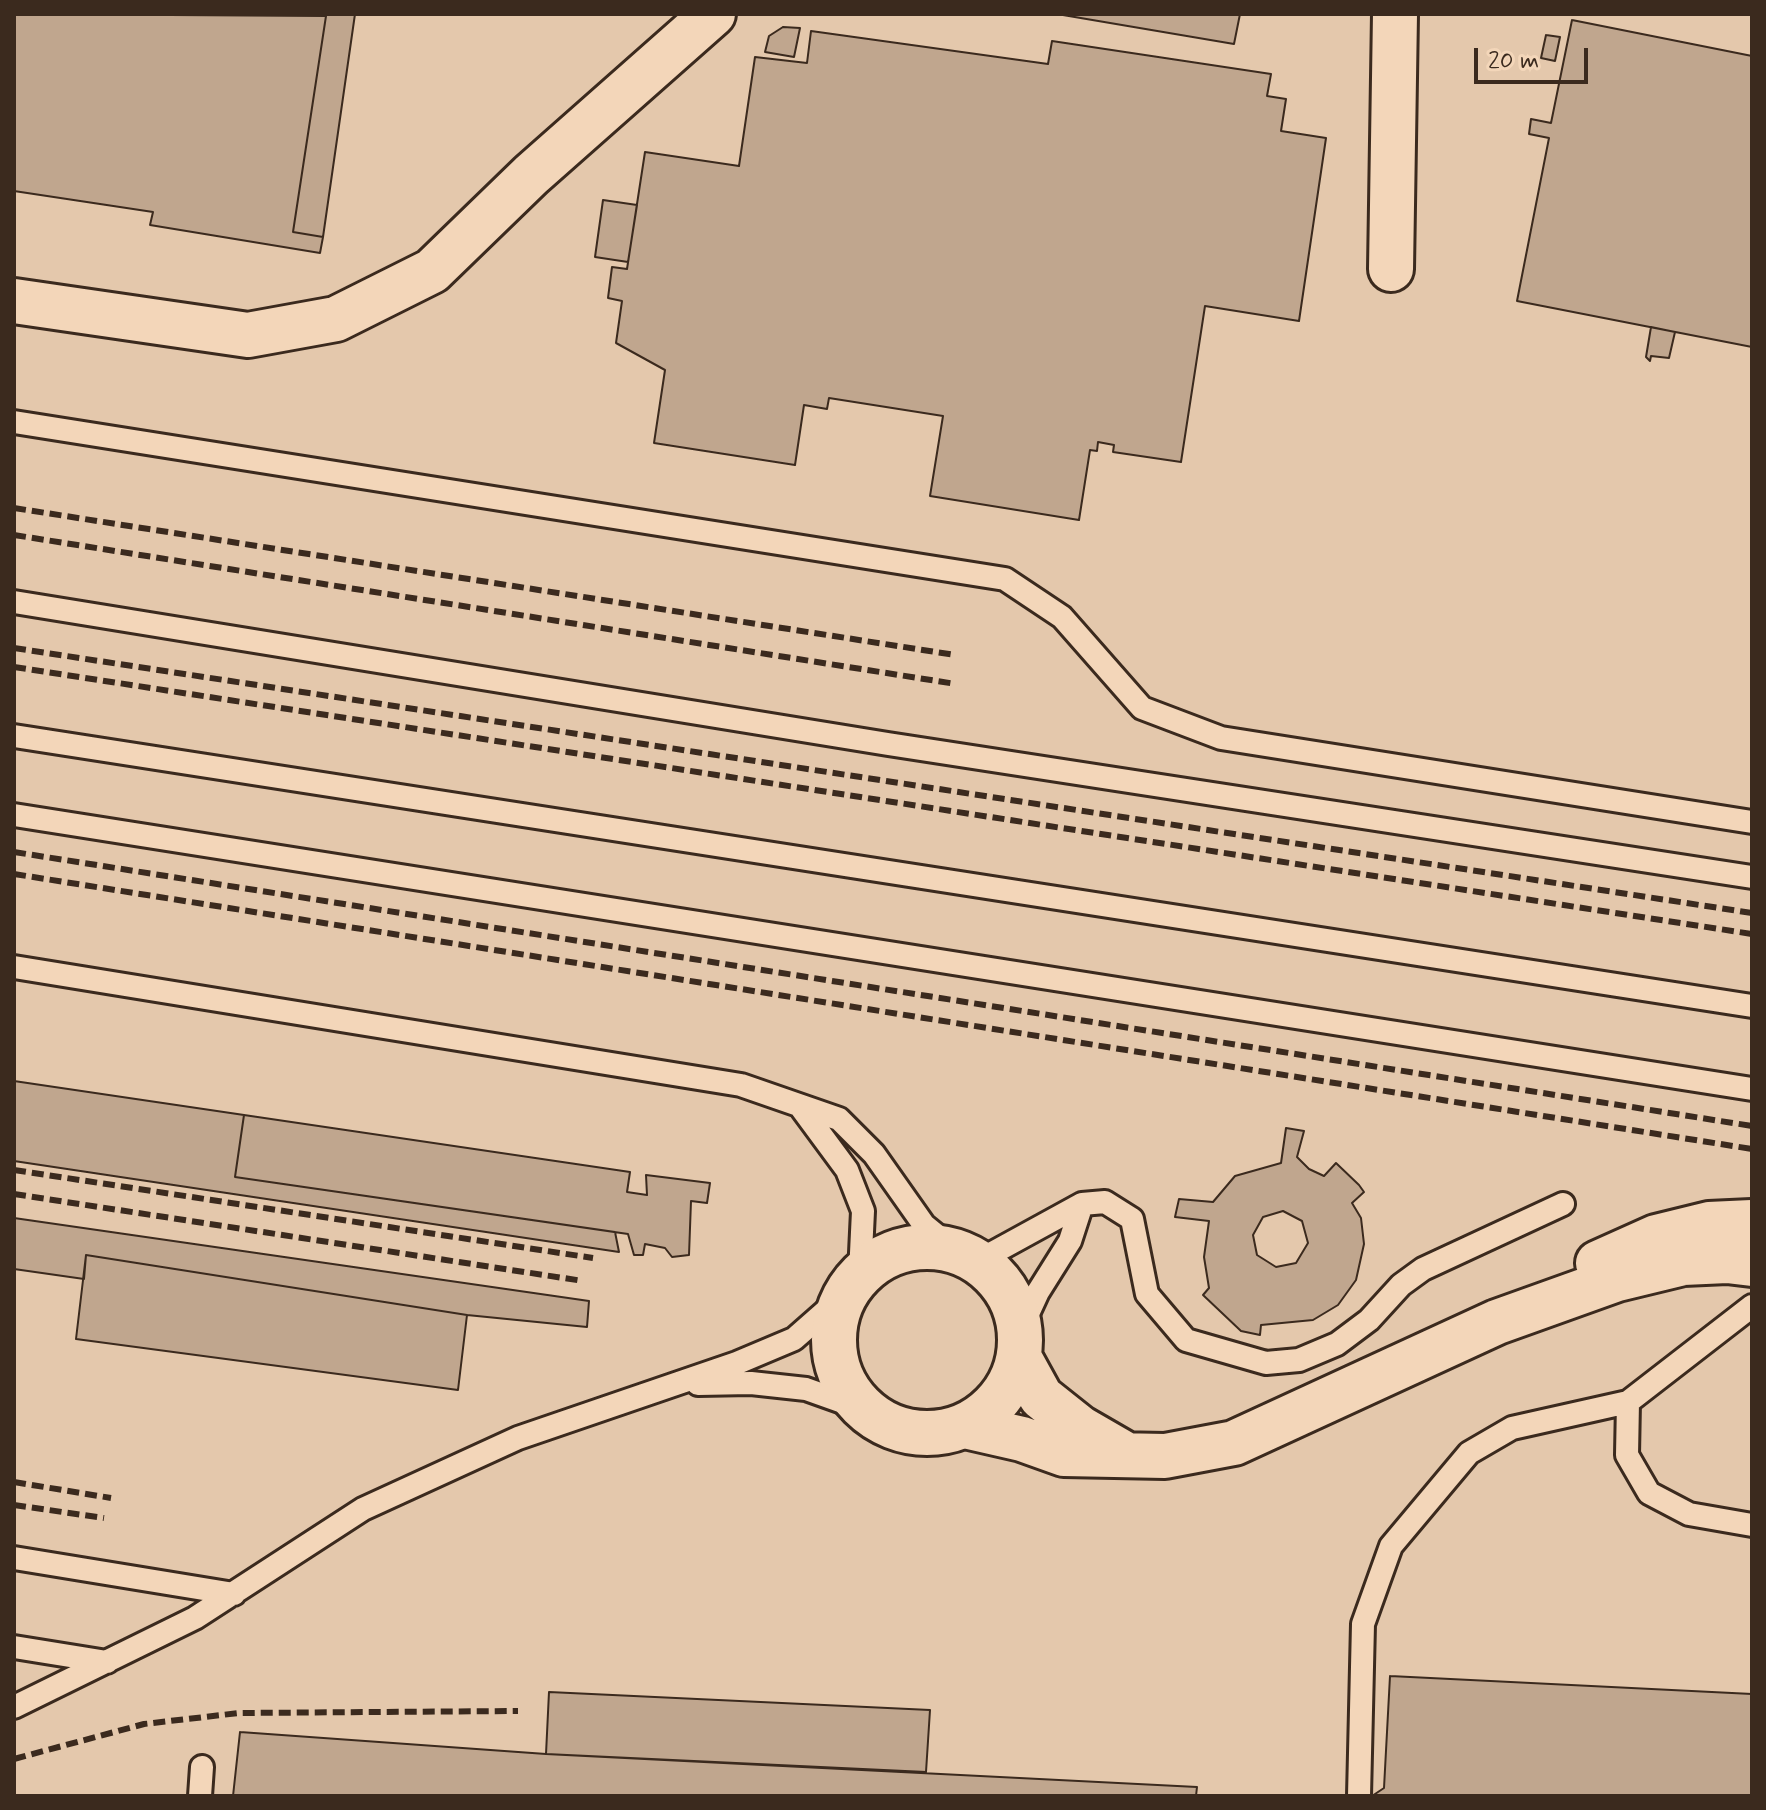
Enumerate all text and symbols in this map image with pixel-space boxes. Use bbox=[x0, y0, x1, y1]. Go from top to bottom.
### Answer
scale bar bbox=[1478, 32, 1592, 82]
text: 20 m bbox=[1488, 46, 1539, 77]

